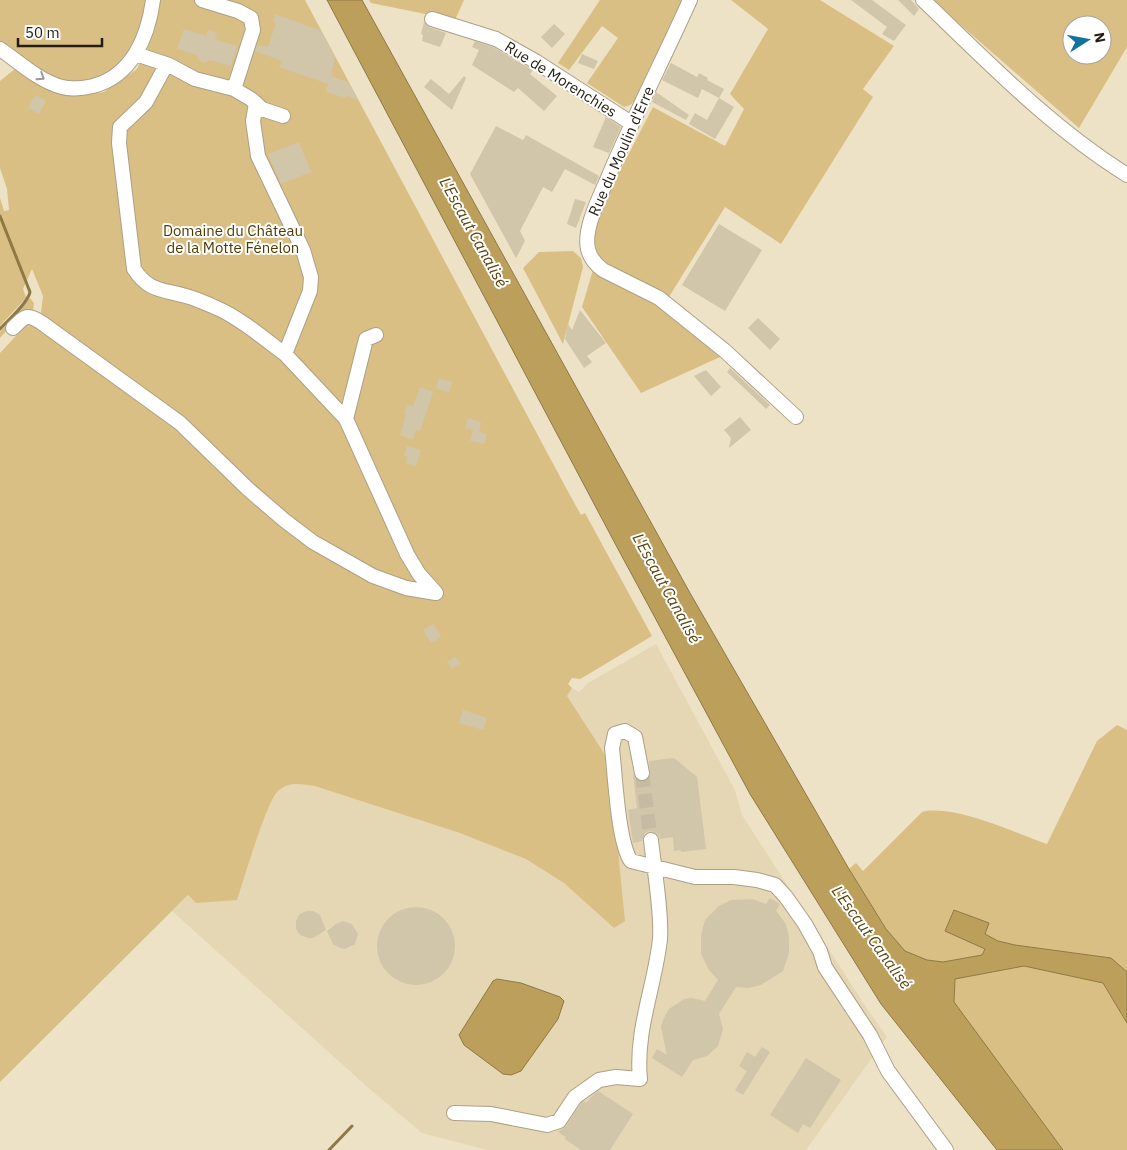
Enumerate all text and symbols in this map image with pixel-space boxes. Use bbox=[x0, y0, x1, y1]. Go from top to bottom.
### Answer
scale bar bbox=[18, 15, 101, 47]
north arrow bbox=[1062, 15, 1112, 65]
text: 50 m bbox=[25, 23, 60, 42]
text: N bbox=[1090, 31, 1110, 44]
street label: Rue de Morenchies bbox=[501, 37, 621, 121]
one-way arrow bbox=[35, 70, 44, 80]
street label: Rue du Moulin d'Erre bbox=[584, 83, 658, 219]
water label: L'Escaut Canalisé bbox=[435, 173, 513, 291]
park label: Domaine du Château de la Motte Fénelon bbox=[163, 221, 303, 257]
water label: L'Escaut Canalisé bbox=[628, 529, 706, 647]
water label: L'Escaut Canalisé bbox=[828, 881, 916, 993]

